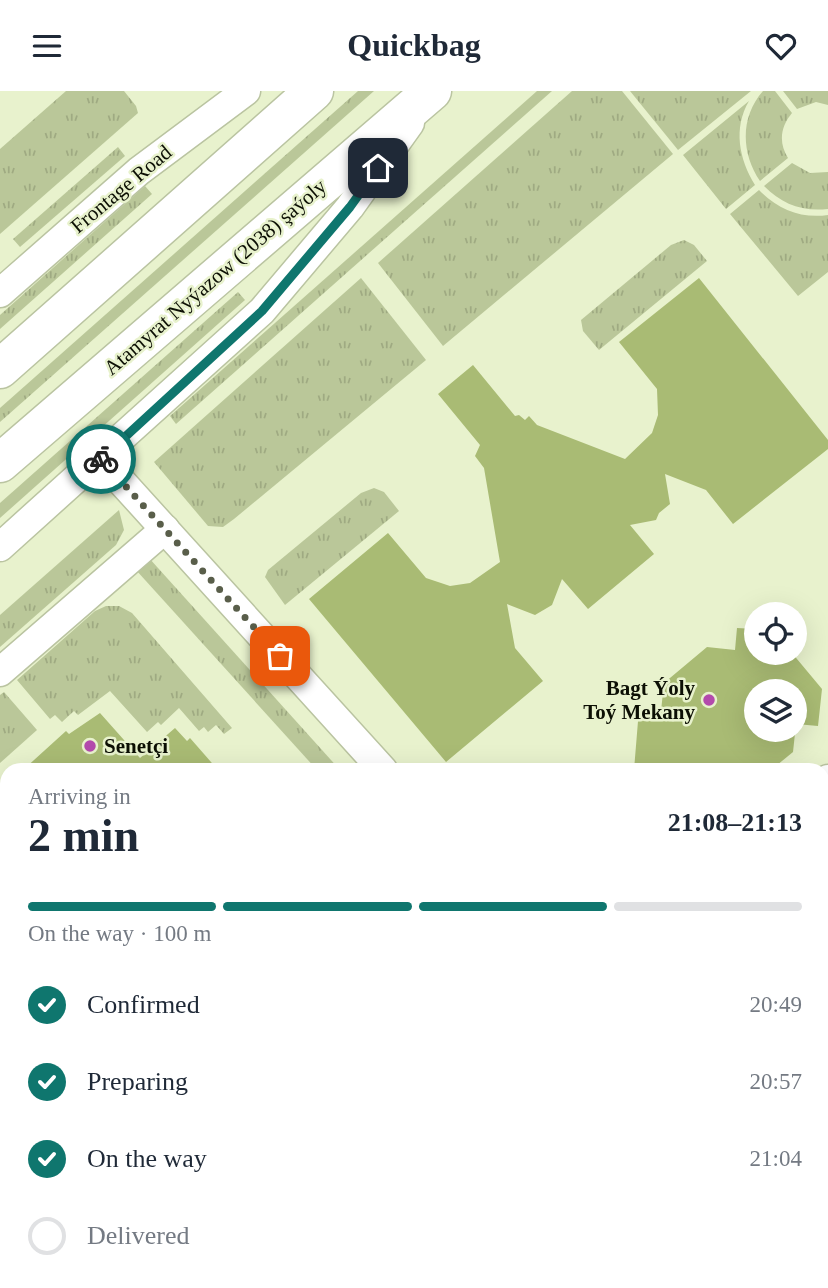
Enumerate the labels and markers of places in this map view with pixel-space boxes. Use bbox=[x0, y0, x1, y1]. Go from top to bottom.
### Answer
pin bbox=[348, 138, 408, 198]
pin bbox=[250, 626, 310, 686]
place label: Bagt Ýoly Toý Mekany bbox=[583, 676, 696, 724]
marker: Bagt Ýoly Toý Mekany bbox=[701, 692, 717, 708]
place label: Senetçi bbox=[104, 734, 168, 758]
marker: Senetçi bbox=[82, 738, 98, 754]

